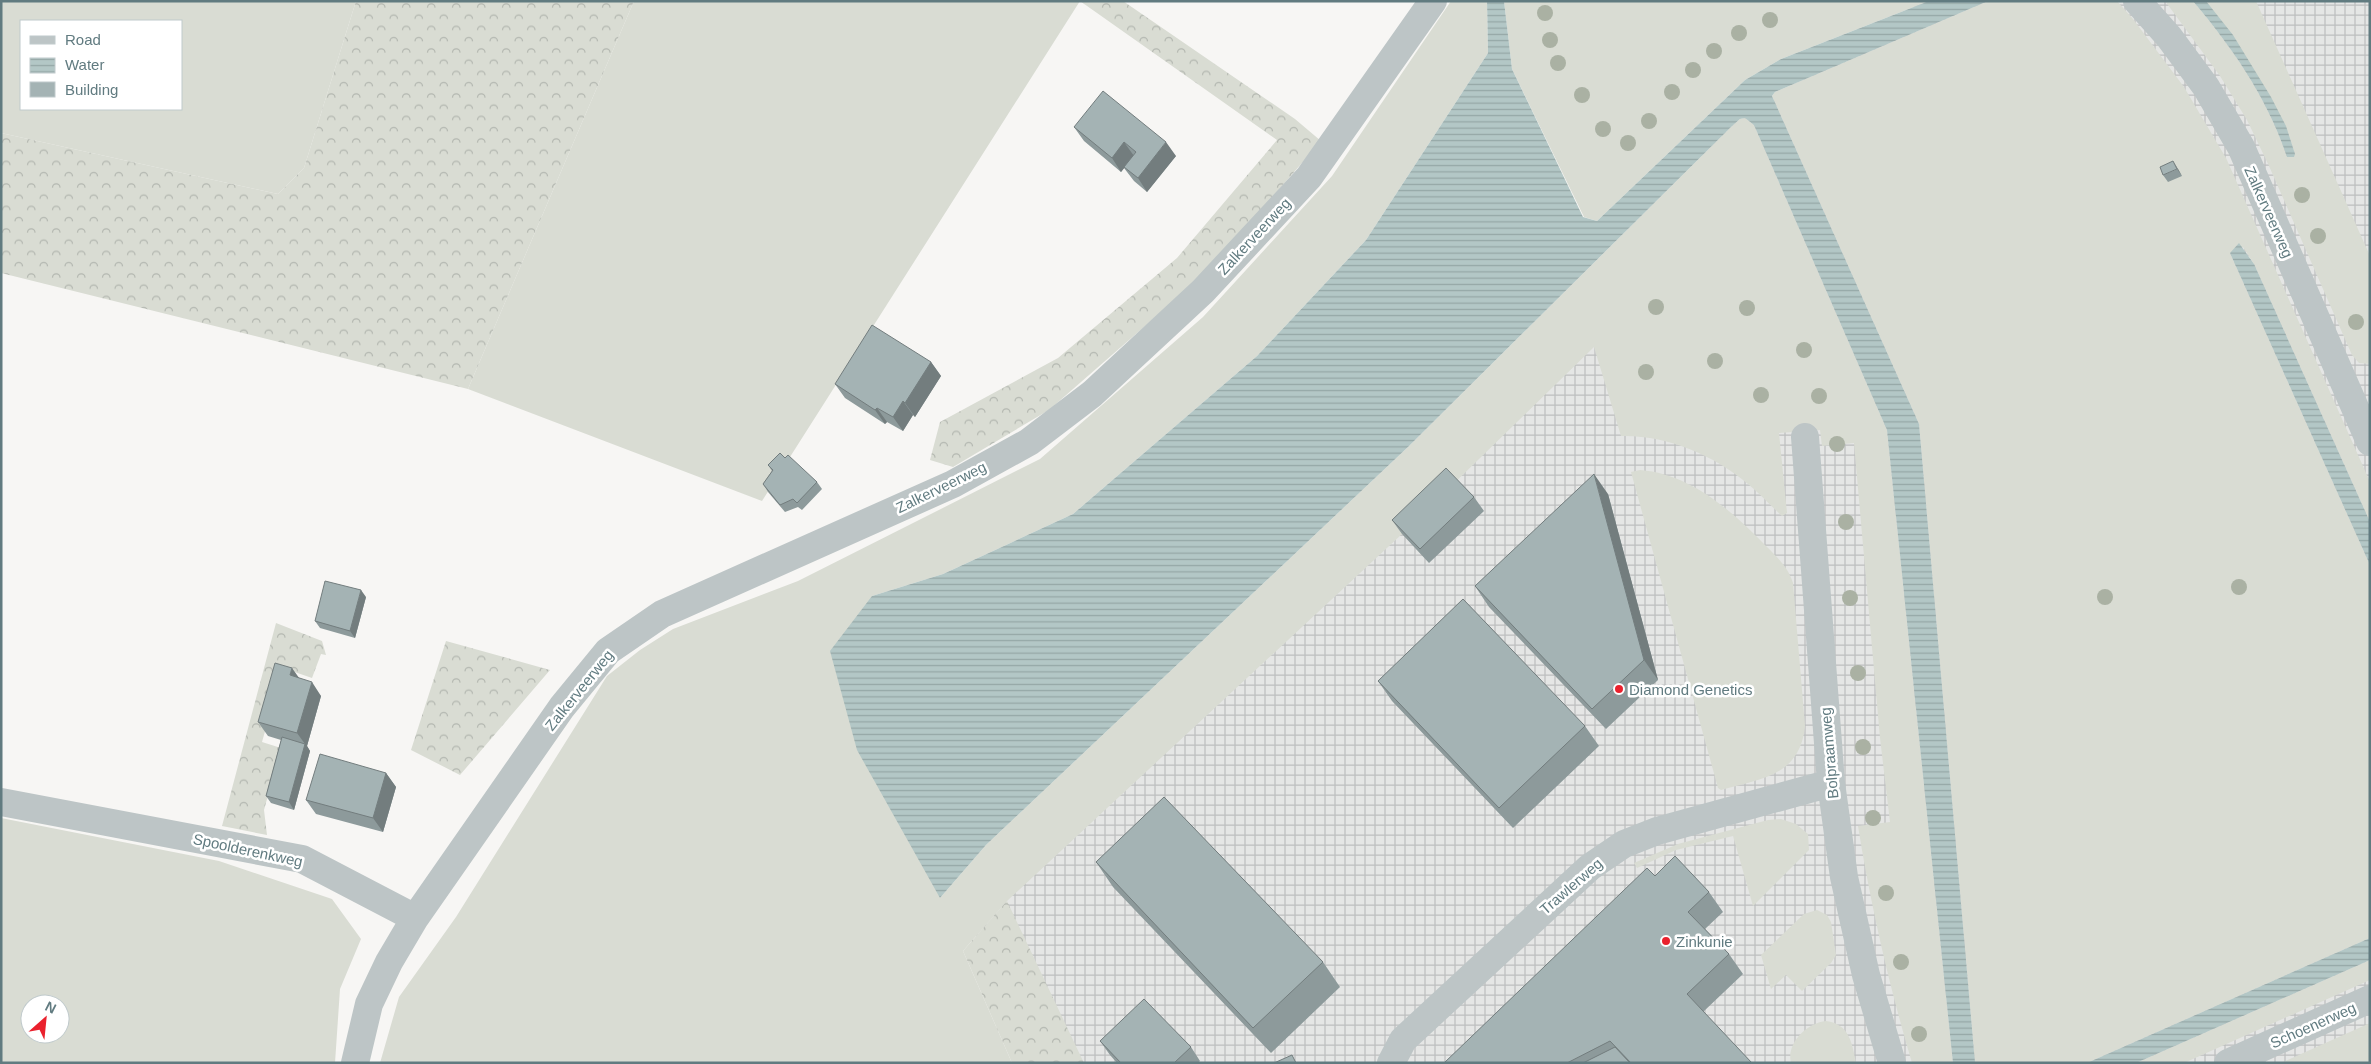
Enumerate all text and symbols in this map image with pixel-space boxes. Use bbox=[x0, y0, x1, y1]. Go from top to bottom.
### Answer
legend bbox=[20, 20, 182, 110]
text: Road bbox=[65, 31, 101, 48]
text: Water bbox=[65, 56, 104, 73]
text: Building bbox=[65, 81, 118, 98]
street label: Zalkerveerweg bbox=[2241, 164, 2297, 260]
street label: Zalkerveerweg bbox=[1214, 194, 1294, 278]
street label: Zalkerveerweg bbox=[893, 458, 989, 516]
street label: Zalkerveerweg bbox=[541, 646, 617, 734]
place label: Diamond Genetics bbox=[1629, 681, 1752, 698]
marker: Diamond Genetics bbox=[1613, 683, 1625, 695]
street label: Bolpraamweg bbox=[1817, 707, 1841, 799]
street label: Spoolderenkweg bbox=[192, 830, 304, 870]
street label: Trawlerweg bbox=[1536, 854, 1606, 918]
place label: Zinkunie bbox=[1676, 933, 1733, 950]
marker: Zinkunie bbox=[1660, 935, 1672, 947]
north arrow bbox=[20, 994, 70, 1044]
text: N bbox=[43, 998, 59, 1017]
street label: Schoenerweg bbox=[2268, 999, 2358, 1051]

